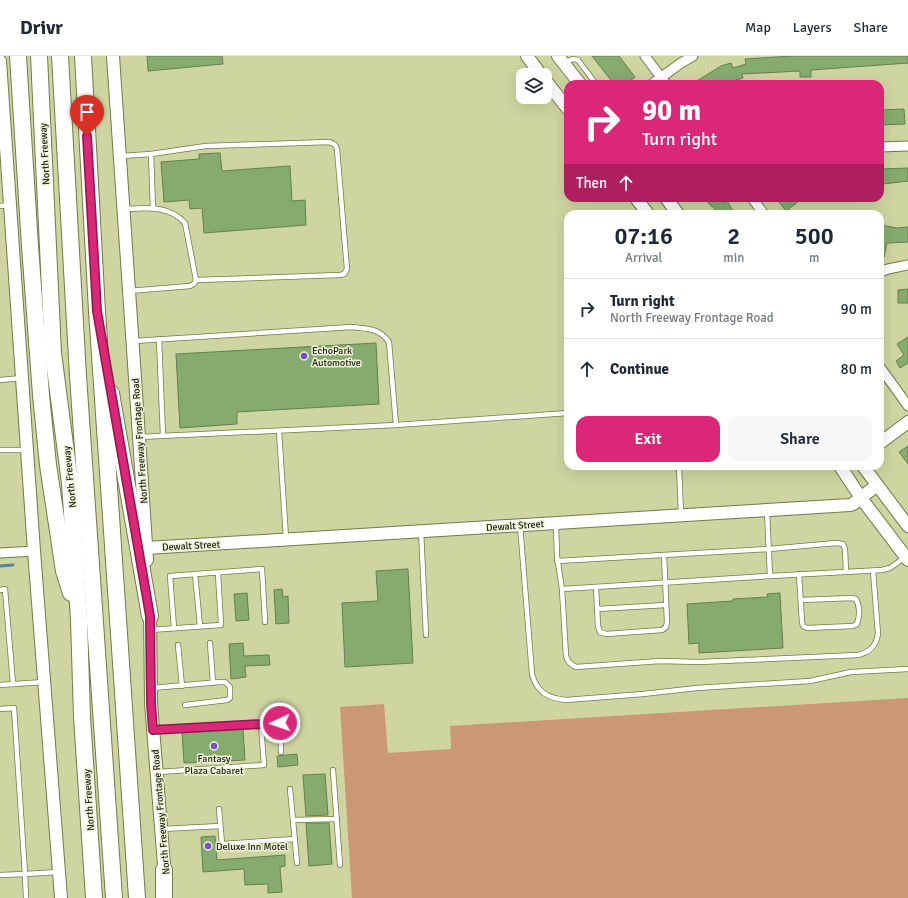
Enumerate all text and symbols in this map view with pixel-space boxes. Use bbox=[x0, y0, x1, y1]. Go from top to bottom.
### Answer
text: Drivr bbox=[20, 16, 63, 40]
text: Map bbox=[745, 19, 771, 36]
text: Layers bbox=[793, 19, 832, 36]
text: Share bbox=[854, 19, 888, 36]
map controls bbox=[516, 68, 552, 104]
button: layers bbox=[516, 68, 552, 104]
text: 90 m bbox=[642, 94, 701, 128]
pin bbox=[70, 95, 104, 136]
icon: right bbox=[576, 96, 628, 148]
icon: arrive bbox=[76, 101, 98, 123]
street label: North Freeway bbox=[37, 122, 53, 185]
text: Turn right bbox=[642, 128, 717, 150]
icon: ahead bbox=[615, 172, 637, 194]
text: Then bbox=[576, 174, 607, 192]
text: 07:16 bbox=[614, 221, 673, 251]
text: 2 bbox=[727, 221, 740, 251]
text: 500 bbox=[795, 221, 834, 251]
text: Arrival bbox=[625, 250, 662, 266]
text: min bbox=[723, 250, 744, 266]
text: m bbox=[809, 250, 819, 266]
text: Turn right bbox=[610, 292, 675, 310]
icon: right bbox=[576, 298, 598, 320]
text: 90 m bbox=[841, 300, 872, 318]
text: North Freeway Frontage Road bbox=[610, 310, 774, 326]
place label: EchoPark Automotive bbox=[312, 345, 361, 369]
marker: EchoPark Automotive bbox=[299, 351, 309, 361]
icon: ahead bbox=[576, 358, 598, 380]
text: Continue bbox=[610, 360, 669, 378]
text: 80 m bbox=[841, 360, 872, 378]
street label: North Freeway Frontage Road bbox=[130, 378, 150, 504]
button: Exit bbox=[576, 416, 720, 462]
button: Share bbox=[728, 416, 872, 462]
street label: North Freeway bbox=[61, 445, 79, 508]
street label: Dewalt Street bbox=[486, 518, 545, 534]
street label: Dewalt Street bbox=[162, 538, 221, 554]
position arrow bbox=[259, 702, 301, 744]
marker: Fantasy Plaza Cabaret bbox=[209, 741, 219, 751]
street label: North Freeway Frontage Road bbox=[150, 749, 172, 875]
place label: Fantasy Plaza Cabaret bbox=[185, 753, 244, 777]
street label: North Freeway bbox=[81, 768, 97, 831]
marker: Deluxe Inn Motel bbox=[203, 841, 213, 851]
place label: Deluxe Inn Motel bbox=[216, 841, 288, 853]

